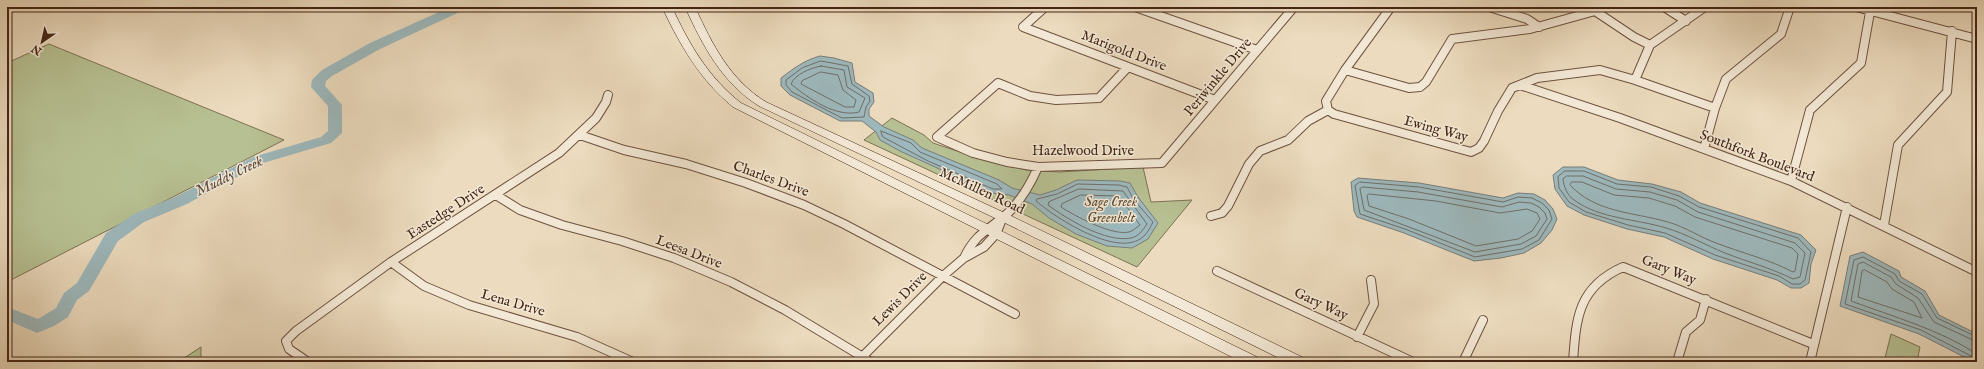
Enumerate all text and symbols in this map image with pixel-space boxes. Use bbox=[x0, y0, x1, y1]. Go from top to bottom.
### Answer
north arrow bbox=[22, 22, 62, 62]
street label: Marigold Drive bbox=[1079, 26, 1170, 76]
street label: Periwinkle Drive bbox=[1180, 34, 1256, 120]
text: N bbox=[29, 41, 46, 58]
street label: Ewing Way bbox=[1402, 112, 1470, 146]
street label: Southfork Boulevard bbox=[1697, 126, 1817, 186]
street label: Hazelwood Drive bbox=[1032, 142, 1134, 160]
water label: Muddy Creek bbox=[192, 152, 266, 200]
street label: Charles Drive bbox=[731, 157, 812, 201]
street label: McMillen Road bbox=[936, 163, 1028, 219]
street label: Eastedge Drive bbox=[404, 180, 489, 244]
park label: Sage Creek Greenbelt bbox=[1085, 193, 1138, 227]
street label: Leesa Drive bbox=[653, 231, 725, 273]
street label: Gary Way bbox=[1639, 251, 1699, 289]
street label: Lewis Drive bbox=[869, 267, 932, 330]
street label: Gary Way bbox=[1291, 284, 1351, 324]
street label: Lena Drive bbox=[479, 285, 548, 321]

